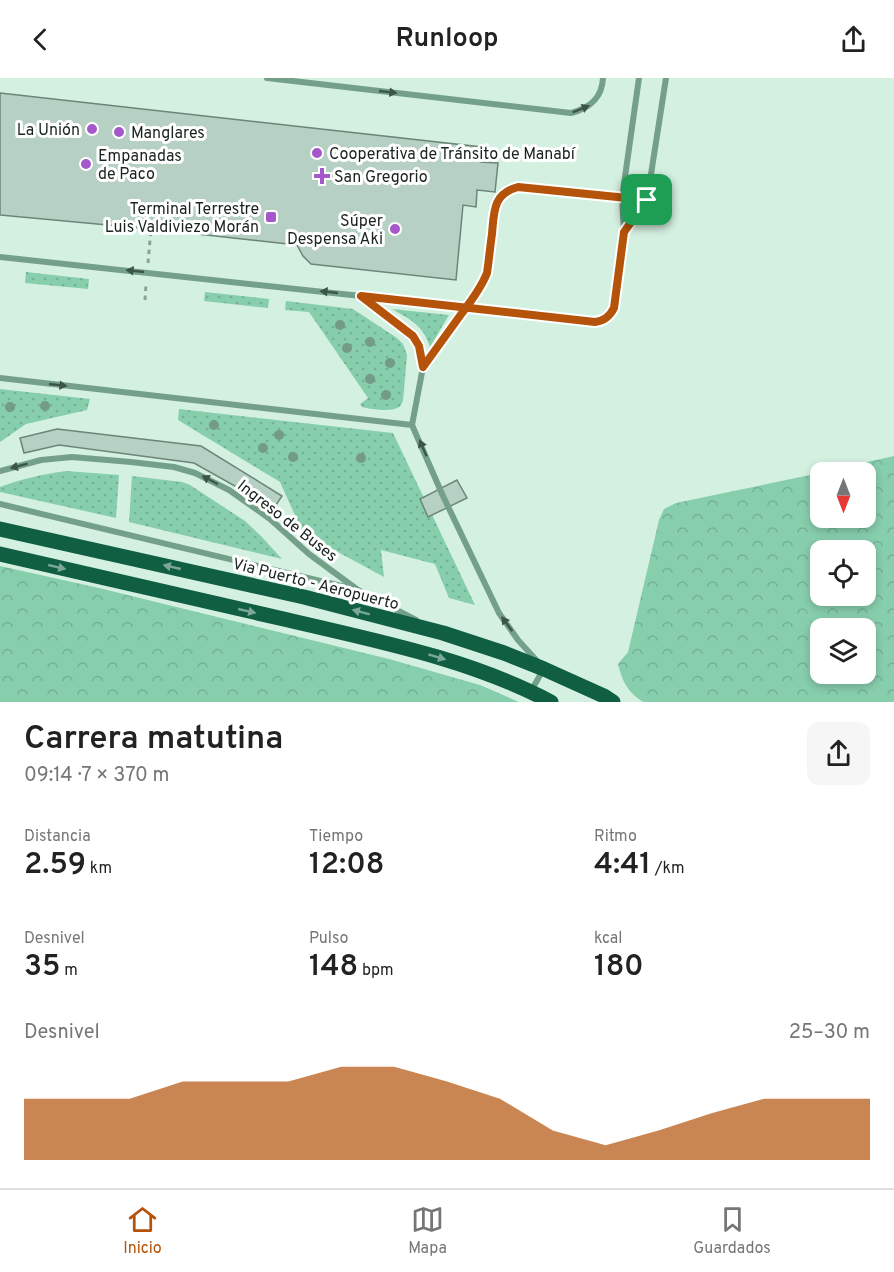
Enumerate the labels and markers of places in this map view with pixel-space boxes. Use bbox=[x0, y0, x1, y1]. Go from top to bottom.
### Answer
place label: La Unión bbox=[17, 121, 80, 141]
marker: La Unión bbox=[85, 122, 99, 136]
place label: Manglares bbox=[131, 124, 205, 144]
marker: Manglares bbox=[112, 125, 126, 139]
place label: Cooperativa de Tránsito de Manabí bbox=[329, 145, 577, 165]
marker: Cooperativa de Tránsito de Manabí bbox=[310, 146, 324, 160]
place label: Empanadas de Paco bbox=[98, 147, 182, 185]
marker: Empanadas de Paco bbox=[79, 157, 93, 171]
place label: San Gregorio bbox=[334, 168, 428, 188]
marker: San Gregorio bbox=[315, 169, 329, 183]
pin bbox=[621, 174, 672, 225]
place label: Terminal Terrestre Luis Valdiviezo Morán bbox=[105, 200, 259, 238]
marker: Terminal Terrestre Luis Valdiviezo Morán bbox=[264, 210, 278, 224]
place label: Súper Despensa Aki bbox=[287, 212, 383, 250]
marker: Súper Despensa Aki bbox=[388, 222, 402, 236]

